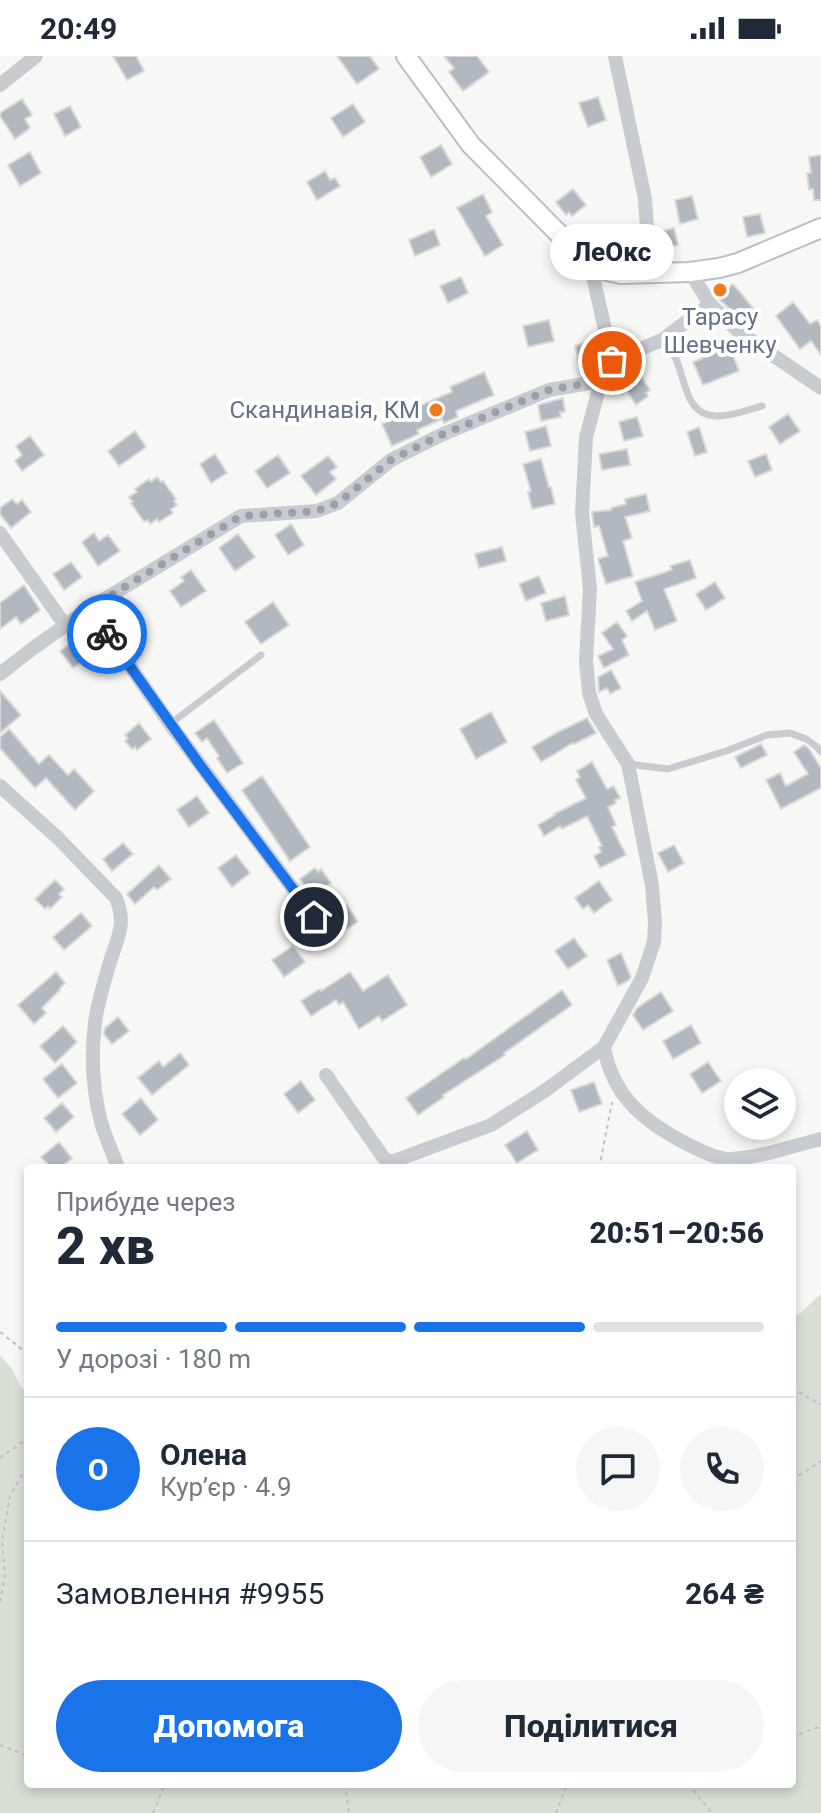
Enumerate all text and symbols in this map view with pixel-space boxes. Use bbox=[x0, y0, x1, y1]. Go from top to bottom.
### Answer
text: 20:49 bbox=[40, 11, 117, 46]
callout: ЛеОкс bbox=[550, 225, 674, 281]
text: ЛеОкс bbox=[573, 237, 651, 267]
marker: Тарасу Шевченку bbox=[711, 281, 729, 299]
place label: Тарасу Шевченку bbox=[664, 303, 777, 359]
pin bbox=[578, 327, 646, 395]
icon: bag bbox=[590, 339, 634, 383]
place label: Скандинавія, КМ bbox=[230, 396, 420, 424]
marker: Скандинавія, КМ bbox=[427, 401, 445, 419]
courier bbox=[67, 594, 147, 674]
icon: bike bbox=[85, 612, 129, 656]
pin bbox=[280, 883, 348, 951]
icon: home bbox=[292, 895, 336, 939]
map controls bbox=[724, 1068, 796, 1140]
button: layers bbox=[724, 1068, 796, 1140]
text: Прибуде через bbox=[56, 1187, 236, 1217]
text: 20:51–20:56 bbox=[589, 1215, 764, 1250]
text: 2 хв bbox=[56, 1216, 155, 1277]
text: У дорозі · 180 m bbox=[56, 1344, 251, 1374]
button: chat bbox=[576, 1427, 660, 1511]
button: phone bbox=[680, 1427, 764, 1511]
text: Олена bbox=[160, 1437, 247, 1472]
text: О bbox=[88, 1452, 108, 1487]
text: Кур’єр · 4.9 bbox=[160, 1472, 292, 1502]
text: Замовлення #9955 bbox=[56, 1576, 324, 1611]
text: 264 ₴ bbox=[685, 1576, 764, 1611]
button: Допомога bbox=[56, 1680, 402, 1772]
button: Поділитися bbox=[418, 1680, 764, 1772]

